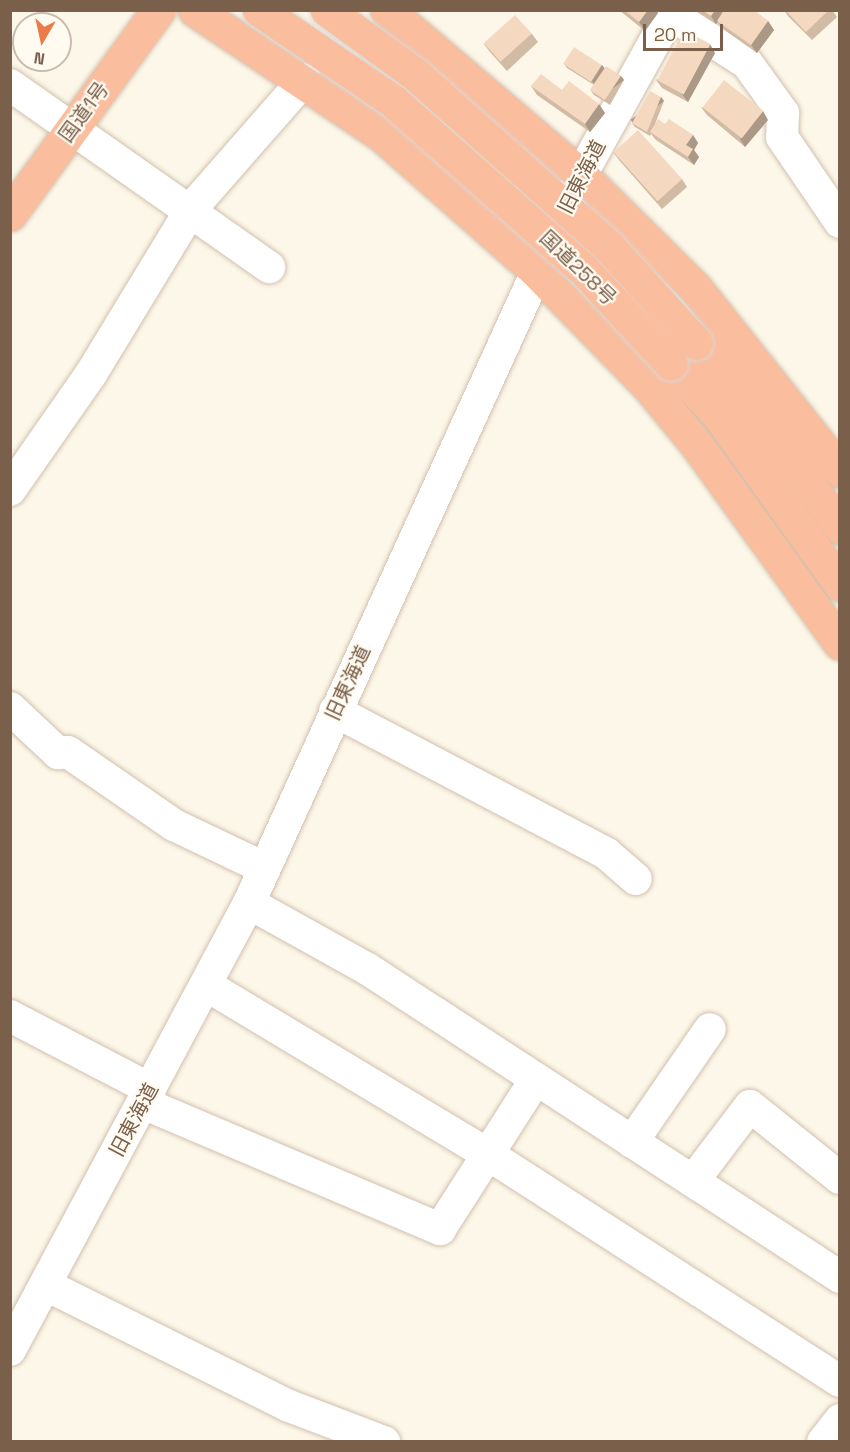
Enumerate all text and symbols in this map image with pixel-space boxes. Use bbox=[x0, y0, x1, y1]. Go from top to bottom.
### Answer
north arrow bbox=[12, 12, 72, 72]
scale bar bbox=[646, 12, 726, 50]
text: 20 m bbox=[654, 23, 697, 46]
text: N bbox=[32, 47, 46, 70]
street label: 国道1号 bbox=[54, 77, 114, 147]
street label: 旧東海道 bbox=[553, 136, 611, 218]
street label: 国道258号 bbox=[535, 226, 621, 310]
street label: 旧東海道 bbox=[320, 642, 376, 724]
street label: 旧東海道 bbox=[105, 1079, 163, 1161]

